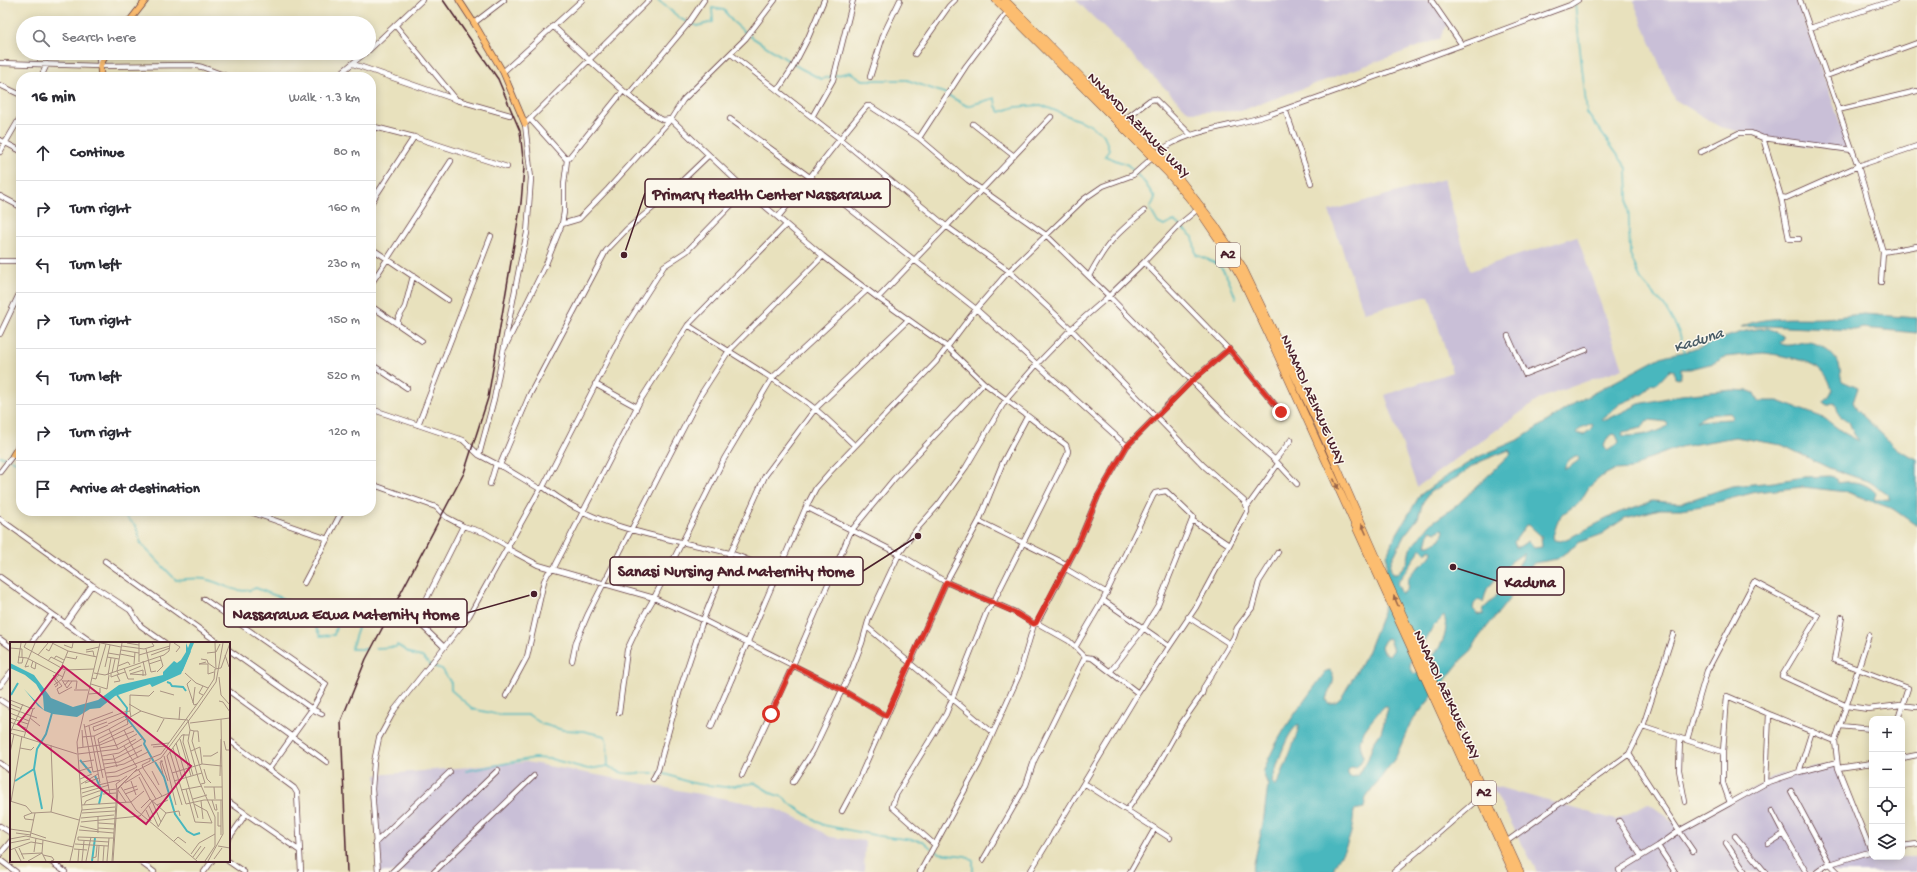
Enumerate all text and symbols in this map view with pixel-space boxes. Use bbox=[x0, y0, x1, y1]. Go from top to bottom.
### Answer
search box bbox=[16, 16, 376, 60]
icon: search bbox=[30, 27, 52, 49]
text: Search here bbox=[62, 29, 136, 47]
street label: NNAMDI AZIKWE WAY bbox=[1083, 69, 1193, 183]
text: 16 min bbox=[32, 88, 75, 108]
text: Walk · 1.3 km bbox=[289, 91, 360, 106]
icon: ahead bbox=[32, 142, 54, 164]
text: Continue bbox=[70, 144, 124, 162]
text: 80 m bbox=[333, 145, 360, 160]
callout: Primary Health Center Nassarawa bbox=[645, 179, 890, 207]
text: Primary Health Center Nassarawa bbox=[652, 187, 883, 206]
icon: right bbox=[32, 198, 54, 220]
text: Turn right bbox=[70, 200, 130, 218]
text: 160 m bbox=[328, 201, 360, 216]
road number: A2 bbox=[1216, 243, 1240, 267]
icon: left bbox=[32, 254, 54, 276]
text: Turn left bbox=[70, 256, 121, 274]
text: 230 m bbox=[327, 257, 360, 272]
icon: right bbox=[32, 310, 54, 332]
text: Turn right bbox=[70, 312, 130, 330]
text: 150 m bbox=[328, 313, 360, 328]
water label: Kaduna bbox=[1672, 325, 1727, 359]
street label: NNAMDI AZIKWE WAY bbox=[1275, 332, 1349, 468]
icon: left bbox=[32, 366, 54, 388]
text: Turn left bbox=[70, 368, 121, 386]
text: 520 m bbox=[327, 369, 360, 384]
route end bbox=[1272, 403, 1290, 421]
icon: right bbox=[32, 422, 54, 444]
text: Turn right bbox=[70, 424, 130, 442]
text: 120 m bbox=[329, 425, 360, 440]
icon: arrive bbox=[32, 478, 54, 500]
one-way arrow bbox=[1333, 479, 1339, 490]
text: Arrive at destination bbox=[70, 480, 200, 498]
one-way arrow bbox=[1361, 524, 1367, 535]
callout: Sanasi Nursing And Maternity Home bbox=[610, 557, 863, 585]
text: Sanasi Nursing And Maternity Home bbox=[618, 564, 855, 583]
callout: Kaduna bbox=[1497, 567, 1564, 595]
text: Kaduna bbox=[1503, 575, 1557, 594]
one-way arrow bbox=[1393, 595, 1399, 607]
callout: Nassarawa Ecwa Maternity Home bbox=[224, 599, 467, 627]
text: Nassarawa Ecwa Maternity Home bbox=[233, 607, 460, 626]
street label: NNAMDI AZIKWE WAY bbox=[1408, 628, 1484, 762]
inset map bbox=[10, 642, 230, 862]
route start bbox=[762, 705, 780, 723]
map controls bbox=[1869, 716, 1905, 860]
button: + bbox=[1869, 716, 1905, 752]
button: − bbox=[1869, 752, 1905, 788]
road number: A2 bbox=[1472, 781, 1496, 805]
button: locate bbox=[1869, 788, 1905, 824]
button: layers bbox=[1869, 824, 1905, 860]

